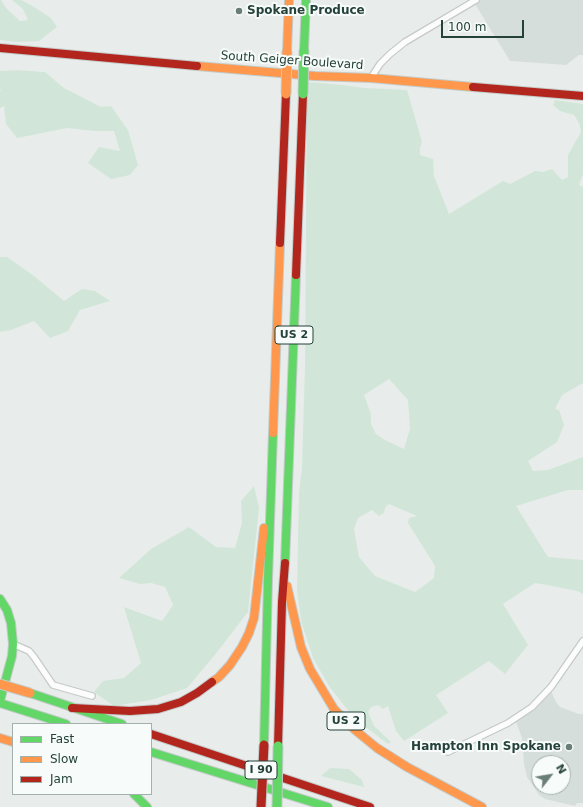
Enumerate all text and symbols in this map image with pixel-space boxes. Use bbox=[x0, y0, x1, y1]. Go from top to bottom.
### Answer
place label: Spokane Produce bbox=[247, 4, 365, 18]
marker: Spokane Produce bbox=[234, 6, 244, 16]
scale bar bbox=[443, 12, 526, 38]
text: 100 m bbox=[448, 20, 486, 34]
street label: South Geiger Boulevard bbox=[220, 49, 364, 73]
road number: US 2 bbox=[275, 326, 313, 344]
road number: US 2 bbox=[327, 712, 365, 730]
legend bbox=[12, 723, 152, 795]
text: Fast bbox=[50, 732, 74, 746]
place label: Hampton Inn Spokane bbox=[411, 740, 561, 754]
marker: Hampton Inn Spokane bbox=[564, 742, 574, 752]
text: Slow bbox=[50, 752, 78, 766]
north arrow bbox=[531, 755, 571, 795]
road number: I 90 bbox=[245, 761, 277, 779]
text: N bbox=[553, 762, 569, 776]
text: Jam bbox=[50, 772, 73, 786]

